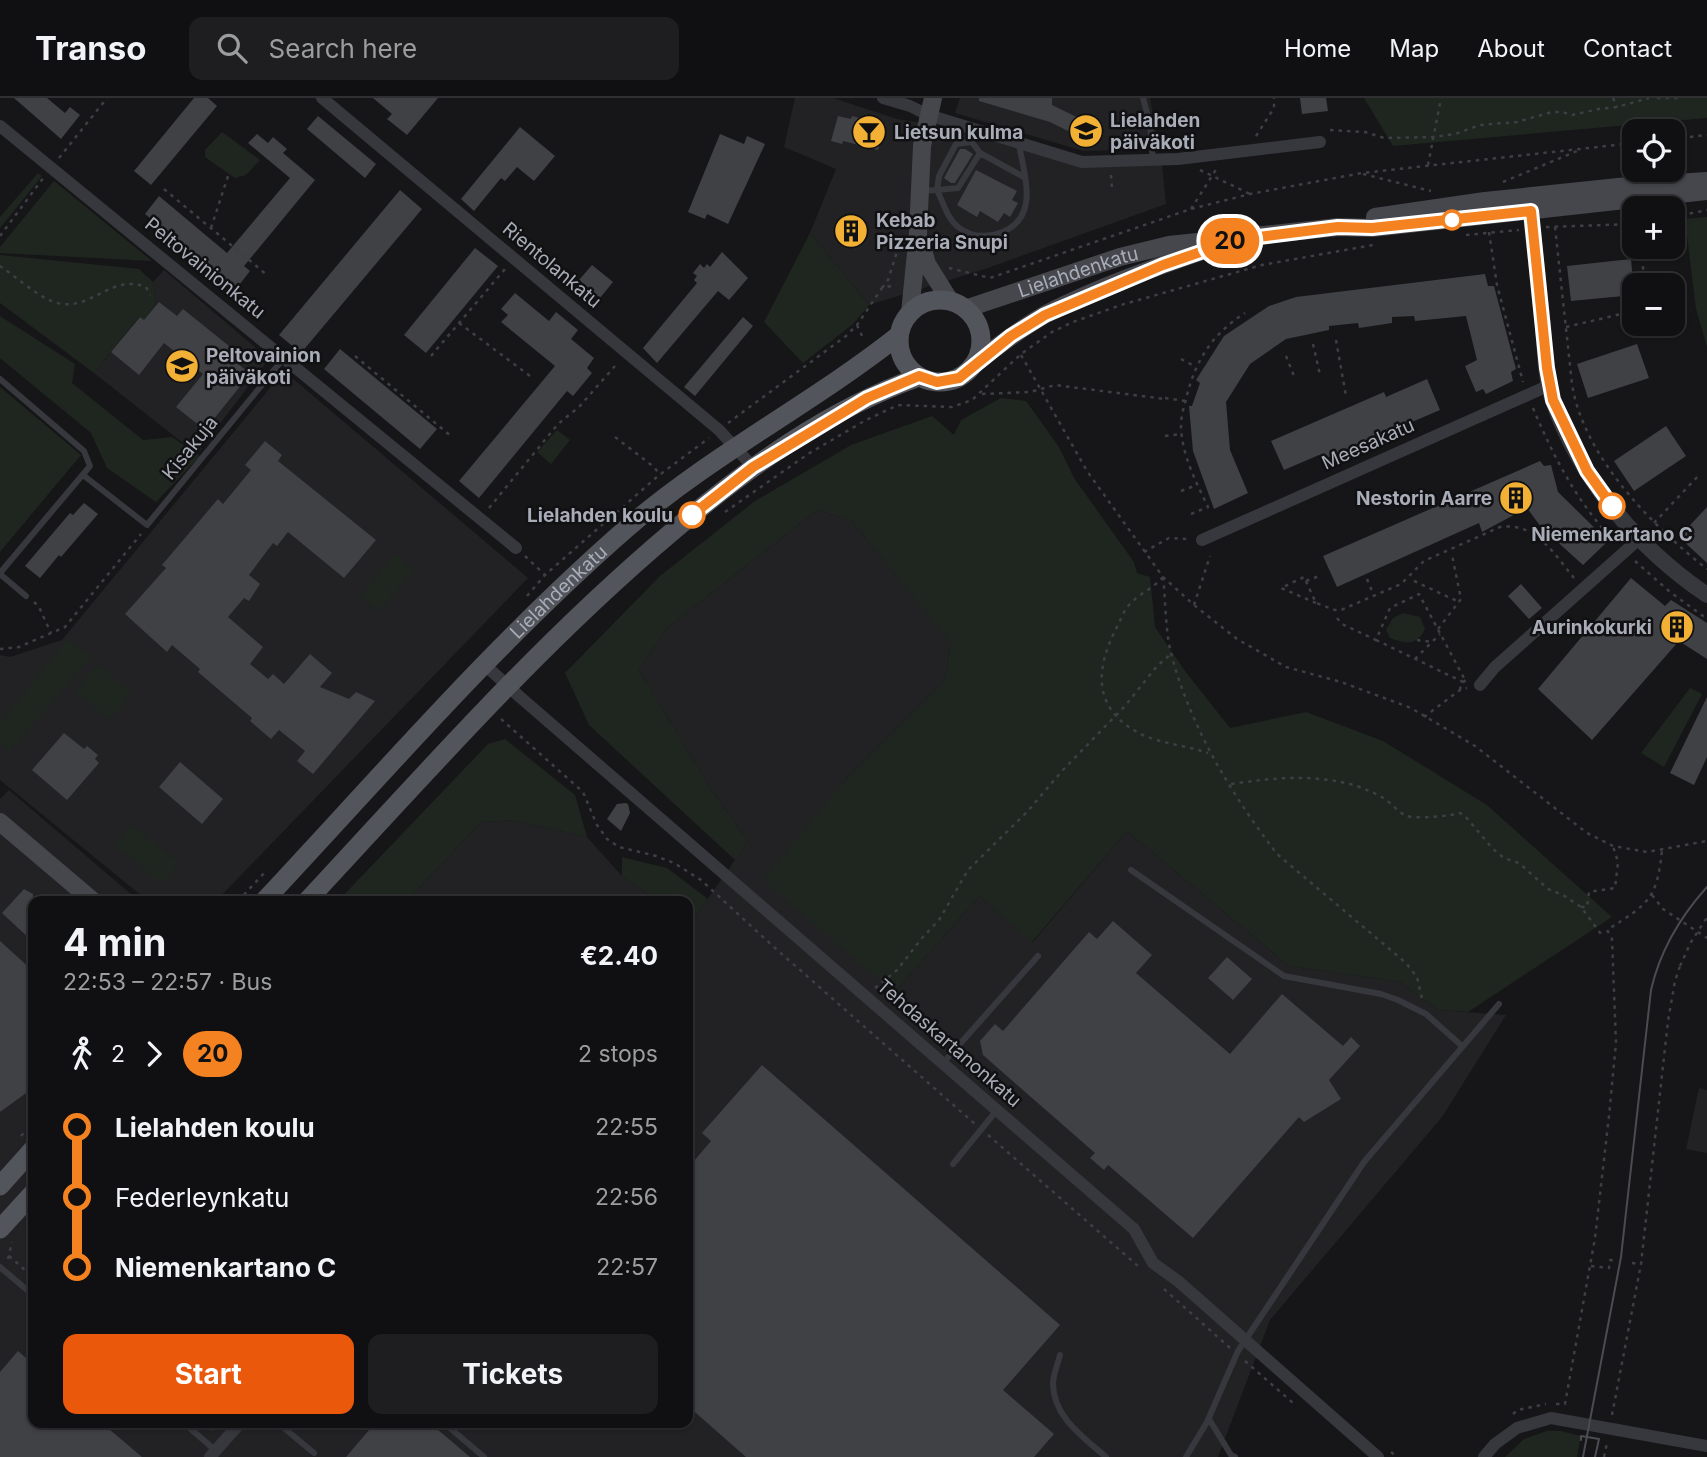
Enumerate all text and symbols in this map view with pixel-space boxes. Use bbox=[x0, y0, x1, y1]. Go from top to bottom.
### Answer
search box bbox=[189, 17, 679, 80]
text: Transo bbox=[35, 28, 147, 68]
icon: search bbox=[213, 29, 251, 67]
text: Search here bbox=[269, 33, 417, 64]
text: Home bbox=[1284, 34, 1351, 63]
text: Map bbox=[1389, 34, 1439, 63]
text: About bbox=[1477, 34, 1545, 63]
text: Contact bbox=[1583, 34, 1672, 63]
place label: Lielahden päiväkoti bbox=[1110, 109, 1200, 154]
school or university icon: Lielahden päiväkoti bbox=[1067, 112, 1105, 150]
bar icon: Lietsun kulma bbox=[850, 113, 888, 151]
map controls bbox=[1622, 119, 1685, 336]
button: locate bbox=[1622, 119, 1685, 182]
place label: Lietsun kulma bbox=[894, 121, 1023, 144]
button: + bbox=[1622, 196, 1685, 259]
place label: Kebab Pizzeria Snupi bbox=[876, 209, 1008, 254]
unlabelled marker bbox=[1442, 210, 1462, 230]
building icon: Kebab Pizzeria Snupi bbox=[832, 212, 870, 250]
street label: Peltovainionkatu bbox=[140, 213, 270, 323]
street label: Rientolankatu bbox=[498, 217, 606, 313]
line badge: 20 bbox=[1198, 218, 1262, 264]
text: 20 bbox=[1214, 226, 1246, 255]
street label: Lielahdenkatu bbox=[1015, 241, 1140, 302]
button: − bbox=[1622, 273, 1685, 336]
place label: Peltovainion päiväkoti bbox=[206, 344, 321, 389]
school or university icon: Peltovainion päiväkoti bbox=[163, 347, 201, 385]
street label: Kisakuja bbox=[157, 412, 223, 484]
street label: Meesakatu bbox=[1318, 413, 1418, 475]
building icon: Nestorin Aarre bbox=[1497, 479, 1535, 517]
place label: Nestorin Aarre bbox=[1356, 487, 1492, 510]
marker: Niemenkartano C bbox=[1599, 493, 1625, 519]
marker: Lielahden koulu bbox=[679, 502, 705, 528]
place label: Lielahden koulu bbox=[527, 504, 673, 527]
place label: Niemenkartano C bbox=[1531, 523, 1693, 546]
street label: Lielahdenkatu bbox=[505, 540, 612, 643]
building icon: Aurinkokurki bbox=[1658, 608, 1696, 646]
place label: Aurinkokurki bbox=[1532, 616, 1652, 639]
text: 4 min bbox=[63, 919, 166, 965]
text: €2.40 bbox=[580, 940, 658, 971]
text: 22:53 – 22:57 · Bus bbox=[63, 968, 272, 996]
street label: Tehdaskartanonkatu bbox=[872, 974, 1026, 1112]
icon: walk bbox=[63, 1035, 101, 1073]
icon: forward bbox=[135, 1035, 173, 1073]
text: 20 bbox=[197, 1039, 228, 1068]
text: 2 bbox=[111, 1040, 125, 1068]
text: 2 stops bbox=[578, 1040, 658, 1068]
text: Lielahden koulu bbox=[115, 1112, 315, 1143]
text: 22:55 bbox=[595, 1113, 658, 1141]
text: Federleynkatu bbox=[115, 1182, 289, 1213]
text: 22:56 bbox=[595, 1183, 658, 1211]
text: Niemenkartano C bbox=[115, 1252, 336, 1283]
text: 22:57 bbox=[596, 1253, 658, 1281]
button: Start bbox=[63, 1334, 354, 1414]
button: Tickets bbox=[368, 1334, 658, 1414]

